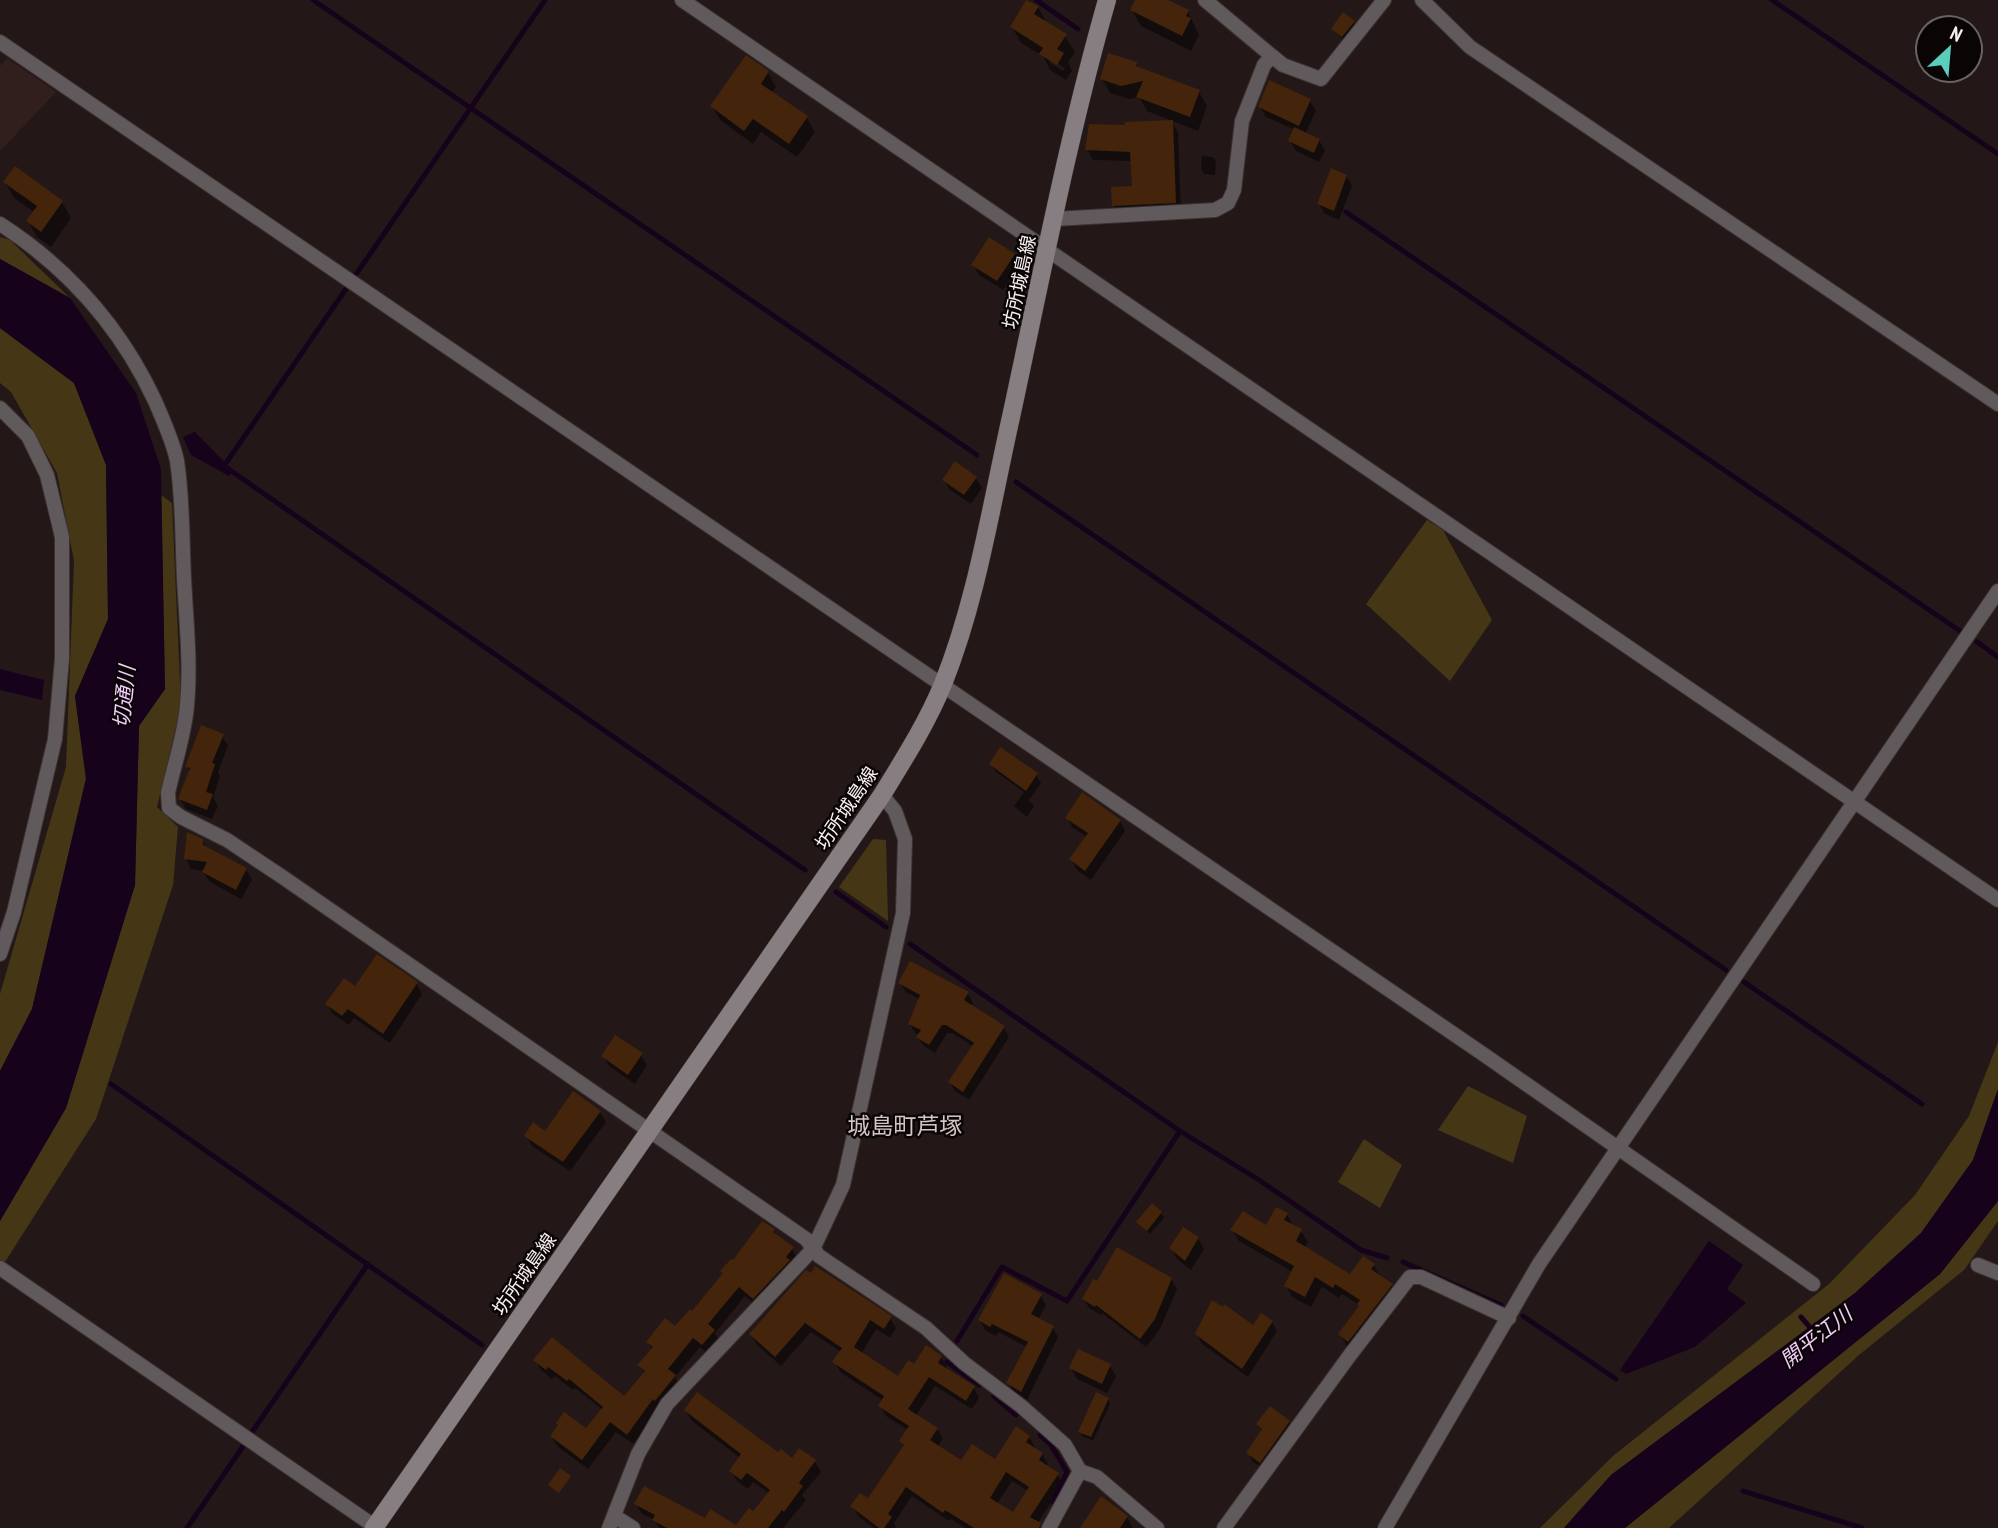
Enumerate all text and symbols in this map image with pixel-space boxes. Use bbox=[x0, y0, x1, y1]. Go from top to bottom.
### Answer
north arrow bbox=[1914, 14, 1984, 84]
text: N bbox=[1947, 21, 1966, 47]
street label: 坊所城島線 bbox=[997, 233, 1041, 331]
water label: 切通川 bbox=[107, 662, 141, 730]
street label: 坊所城島線 bbox=[809, 762, 883, 854]
district label: 城島町芦塚 bbox=[848, 1111, 963, 1140]
street label: 坊所城島線 bbox=[487, 1228, 561, 1320]
water label: 開平江川 bbox=[1775, 1299, 1859, 1373]

